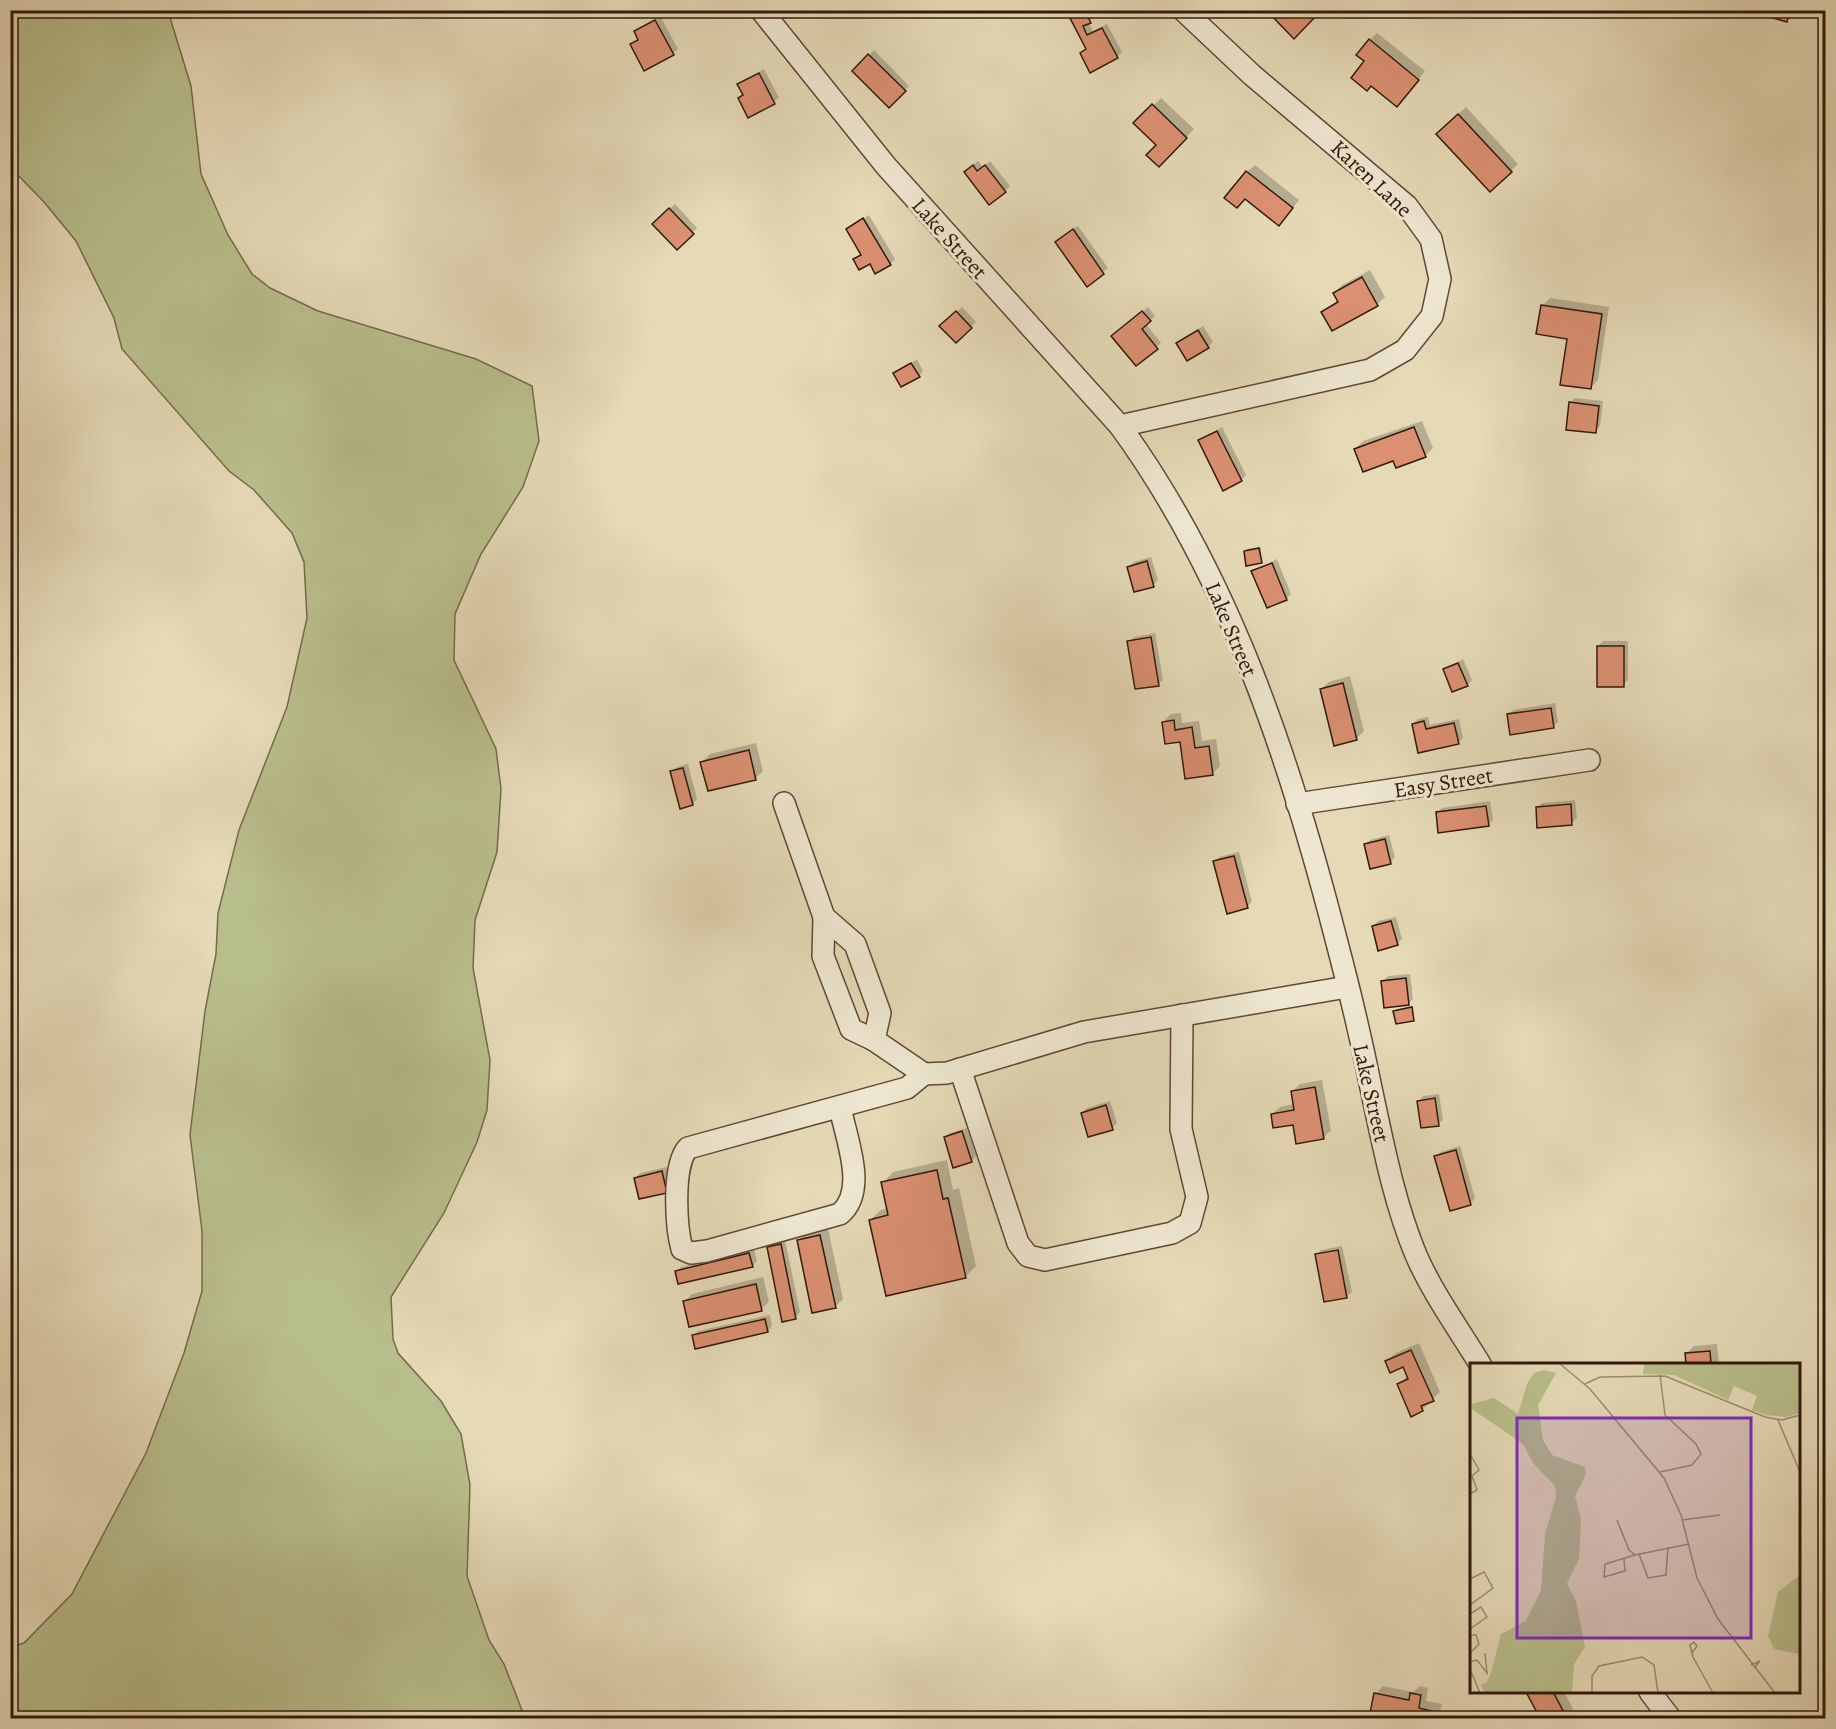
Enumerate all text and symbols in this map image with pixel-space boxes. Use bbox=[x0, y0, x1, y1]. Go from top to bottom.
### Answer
street label: Karen Lane bbox=[1324, 133, 1419, 224]
street label: Lake Street bbox=[905, 191, 994, 286]
street label: Lake Street bbox=[1198, 577, 1264, 681]
street label: Easy Street bbox=[1391, 760, 1495, 806]
street label: Lake Street bbox=[1345, 1041, 1397, 1145]
inset map bbox=[1470, 1363, 1800, 1693]

